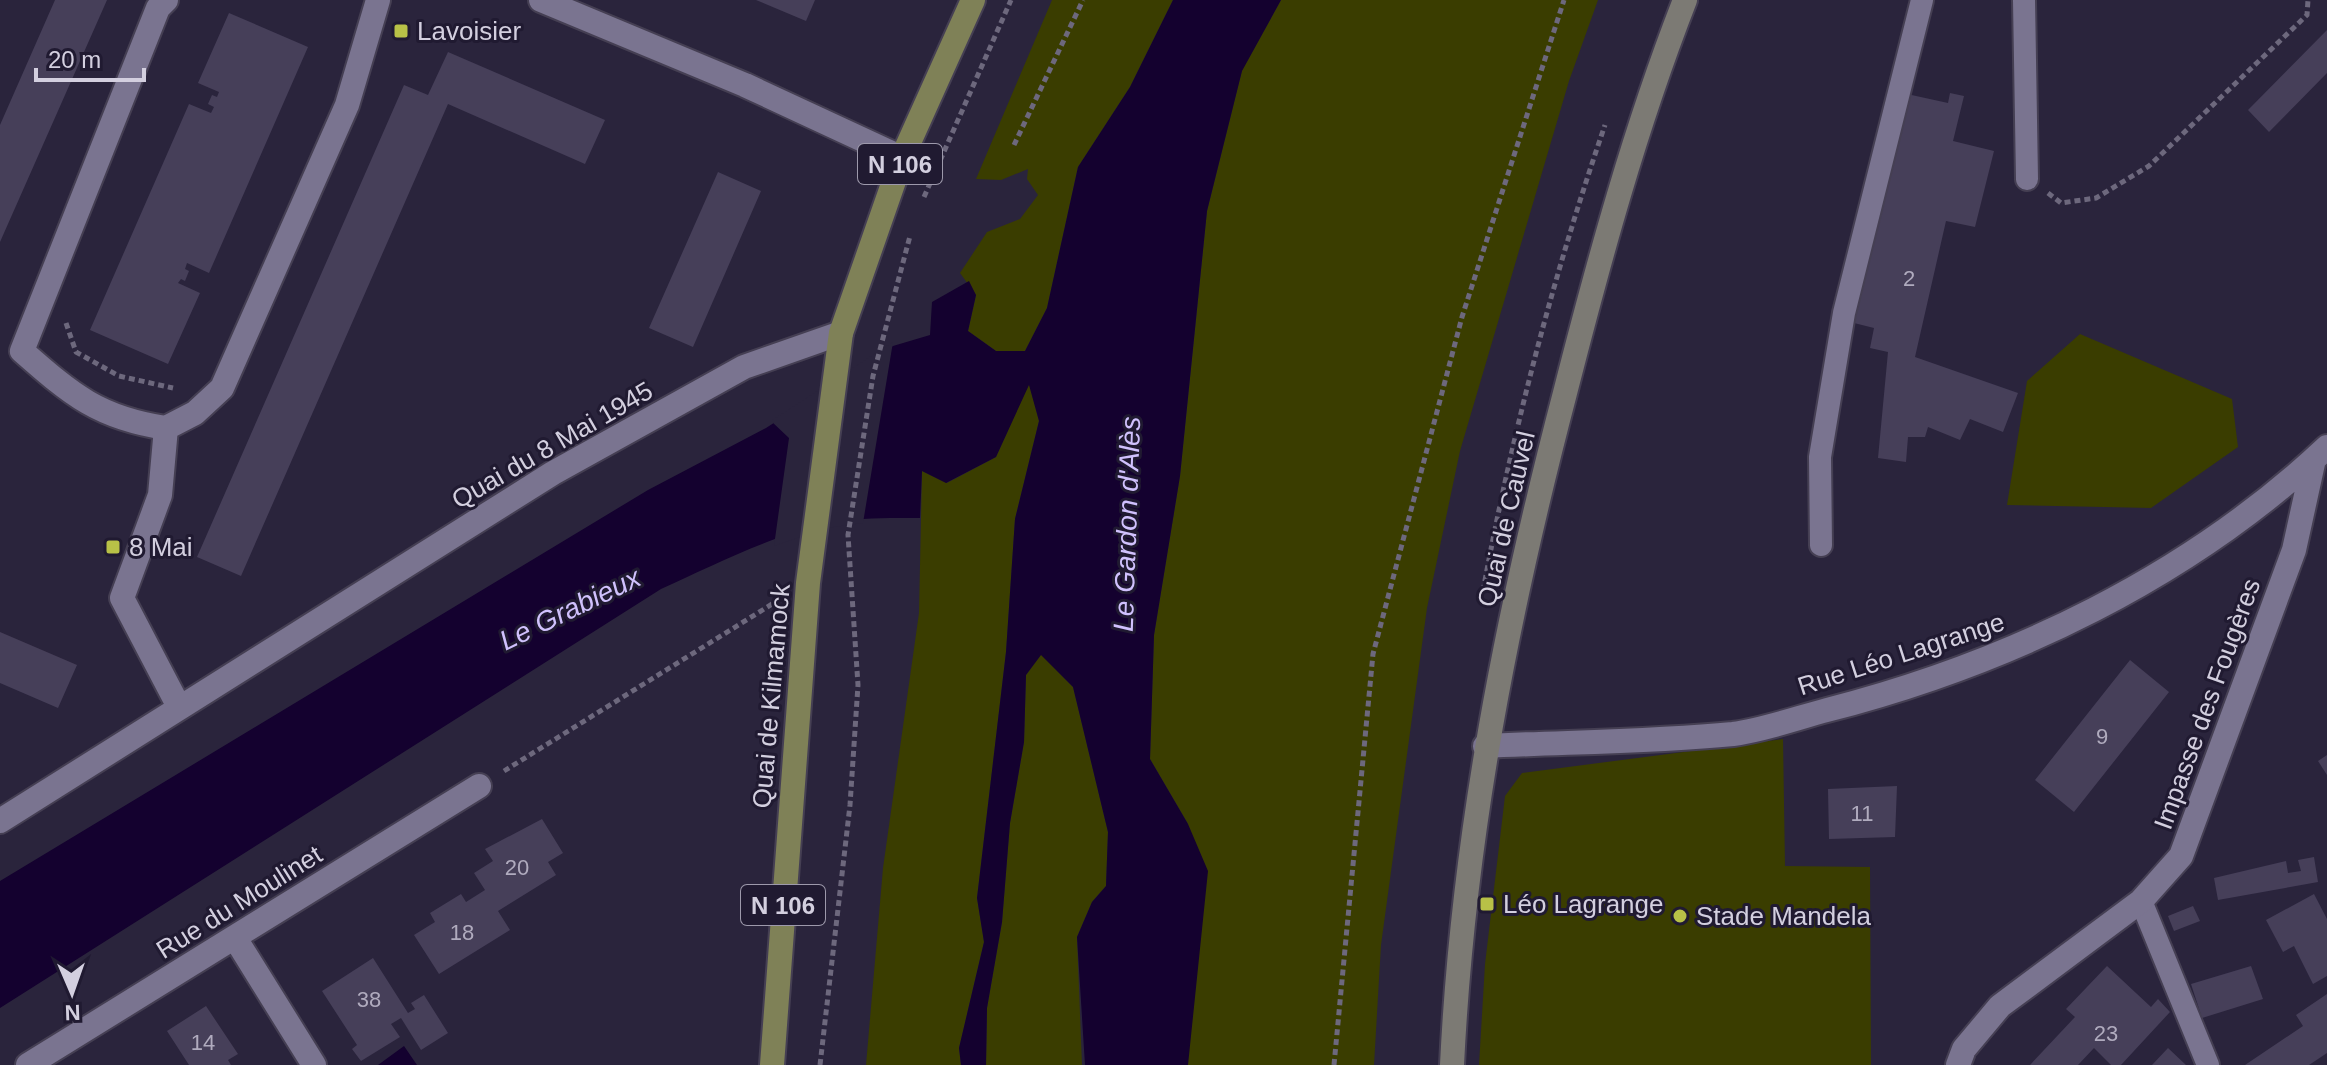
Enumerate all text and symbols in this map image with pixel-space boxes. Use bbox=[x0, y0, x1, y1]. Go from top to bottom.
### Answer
place label: Lavoisier bbox=[417, 16, 521, 46]
marker: Lavoisier bbox=[392, 22, 410, 40]
scale bar bbox=[36, 32, 144, 82]
text: 20 m bbox=[48, 46, 101, 73]
road number: N 106 bbox=[858, 144, 942, 184]
house number: 2 bbox=[1903, 266, 1915, 291]
street label: Quai du 8 Mai 1945 bbox=[446, 375, 658, 515]
water label: Le Gardon d'Alès bbox=[1108, 416, 1146, 632]
street label: Quai de Cauvel bbox=[1471, 428, 1541, 610]
place label: 8 Mai bbox=[129, 532, 193, 562]
marker: 8 Mai bbox=[104, 538, 122, 556]
water label: Le Grabieux bbox=[495, 561, 646, 656]
street label: Impasse des Fougères bbox=[2148, 575, 2266, 833]
street label: Quai de Kilmamock bbox=[746, 581, 796, 810]
street label: Rue Léo Lagrange bbox=[1794, 606, 2008, 702]
house number: 9 bbox=[2096, 724, 2108, 749]
house number: 11 bbox=[1851, 801, 1873, 826]
street label: Rue du Moulinet bbox=[151, 839, 328, 965]
house number: 20 bbox=[505, 855, 529, 880]
road number: N 106 bbox=[741, 885, 825, 925]
place label: Léo Lagrange bbox=[1503, 889, 1663, 919]
marker: Léo Lagrange bbox=[1478, 895, 1496, 913]
place label: Stade Mandela bbox=[1696, 901, 1871, 931]
marker: Stade Mandela bbox=[1671, 907, 1689, 925]
house number: 18 bbox=[450, 920, 474, 945]
north arrow bbox=[32, 953, 112, 1033]
house number: 38 bbox=[357, 987, 381, 1012]
text: N bbox=[64, 1000, 81, 1025]
house number: 23 bbox=[2094, 1021, 2118, 1046]
house number: 14 bbox=[191, 1030, 215, 1055]

